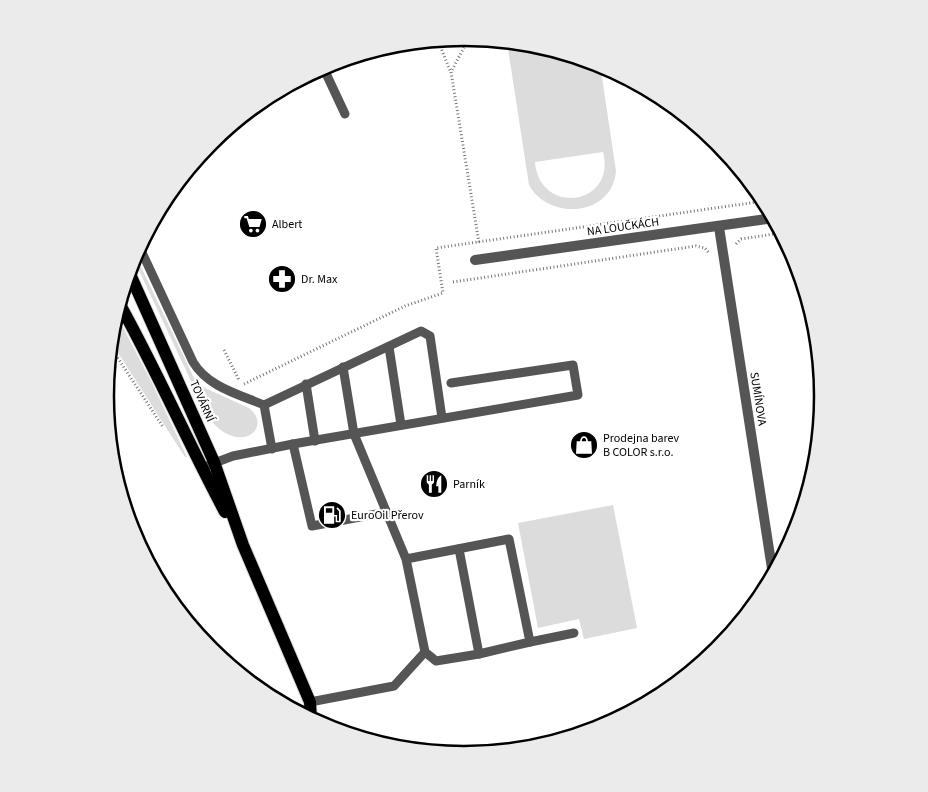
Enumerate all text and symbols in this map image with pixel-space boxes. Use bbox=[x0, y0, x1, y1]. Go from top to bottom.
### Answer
supermarket icon: Albert bbox=[238, 209, 268, 239]
street label: NA LOUČKÁCH bbox=[586, 214, 660, 240]
place label: Albert bbox=[272, 216, 302, 233]
pharmacy icon: Dr. Max bbox=[267, 264, 297, 294]
place label: Dr. Max bbox=[301, 271, 338, 288]
street label: SUMÍNOVA bbox=[745, 371, 771, 428]
street label: TOVÁRNÍ bbox=[185, 377, 219, 425]
shop icon: Prodejna barev B COLOR s.r.o. bbox=[569, 430, 599, 460]
place label: Prodejna barev B COLOR s.r.o. bbox=[603, 430, 680, 461]
restaurant icon: Parník bbox=[419, 469, 449, 499]
place label: Parník bbox=[453, 476, 485, 493]
fuel station icon: EuroOil Přerov bbox=[317, 500, 347, 530]
place label: EuroOil Přerov bbox=[351, 507, 424, 524]

